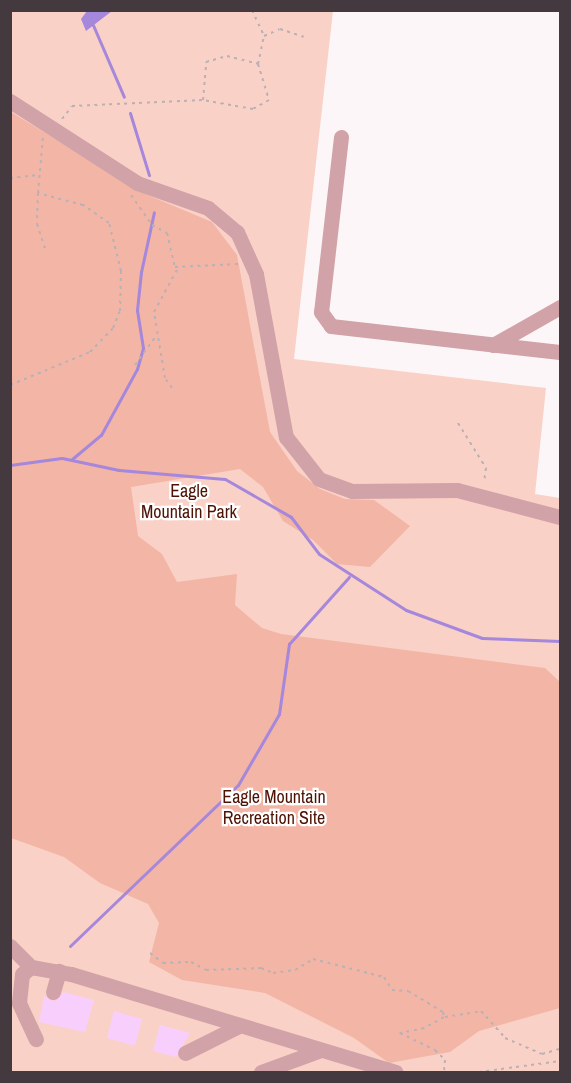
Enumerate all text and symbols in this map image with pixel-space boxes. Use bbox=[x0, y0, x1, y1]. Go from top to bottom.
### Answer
park label: Eagle Mountain Park bbox=[141, 481, 237, 524]
park label: Eagle Mountain Recreation Site bbox=[222, 787, 326, 830]

